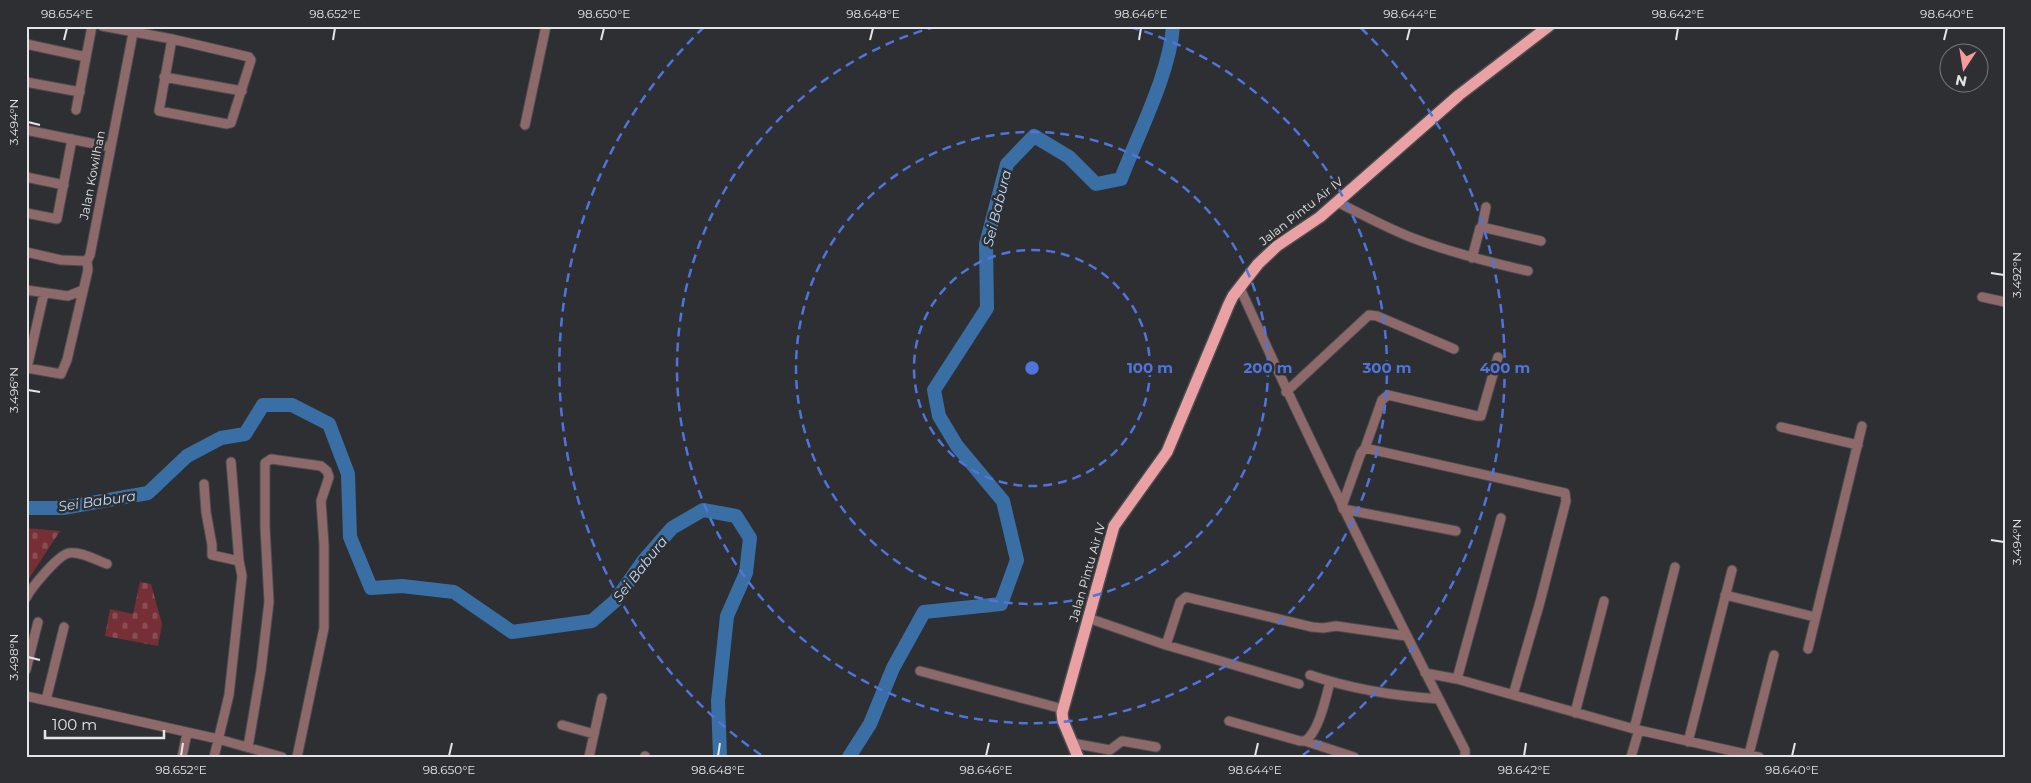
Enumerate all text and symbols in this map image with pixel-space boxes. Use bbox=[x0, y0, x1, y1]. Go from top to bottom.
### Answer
text: 98.654°E bbox=[41, 6, 93, 21]
text: 98.652°E bbox=[309, 6, 361, 21]
text: 98.650°E bbox=[578, 6, 630, 21]
text: 98.648°E bbox=[846, 6, 900, 21]
text: 98.646°E bbox=[1115, 6, 1167, 21]
text: 98.644°E bbox=[1383, 6, 1437, 21]
text: 98.642°E bbox=[1652, 6, 1704, 21]
text: 98.640°E bbox=[1920, 6, 1974, 21]
north arrow bbox=[1938, 42, 1988, 92]
text: N bbox=[1954, 71, 1969, 91]
text: 3.494°N bbox=[6, 99, 21, 145]
street label: Jalan Kowilhan bbox=[76, 129, 108, 222]
water label: Sei Babura bbox=[979, 168, 1015, 248]
street label: Jalan Pintu Air IV bbox=[1255, 173, 1346, 249]
text: 3.492°N bbox=[2009, 252, 2024, 298]
text: 100 m bbox=[1127, 358, 1173, 377]
text: 200 m bbox=[1243, 358, 1293, 377]
text: 300 m bbox=[1361, 358, 1412, 377]
text: 400 m bbox=[1480, 358, 1530, 377]
centre of rings bbox=[1023, 359, 1041, 377]
text: 3.496°N bbox=[6, 367, 21, 413]
water label: Sei Babura bbox=[57, 487, 137, 515]
text: 3.494°N bbox=[2009, 519, 2024, 565]
street label: Jalan Pintu Air IV bbox=[1065, 520, 1108, 624]
water label: Sei Babura bbox=[609, 533, 671, 605]
text: 3.498°N bbox=[6, 634, 21, 680]
scale bar bbox=[45, 708, 164, 740]
text: 100 m bbox=[52, 715, 97, 734]
text: 98.652°E bbox=[155, 762, 207, 777]
text: 98.650°E bbox=[423, 762, 475, 777]
text: 98.648°E bbox=[691, 762, 745, 777]
text: 98.646°E bbox=[960, 762, 1012, 777]
text: 98.644°E bbox=[1228, 762, 1282, 777]
text: 98.642°E bbox=[1498, 762, 1550, 777]
text: 98.640°E bbox=[1765, 762, 1819, 777]

